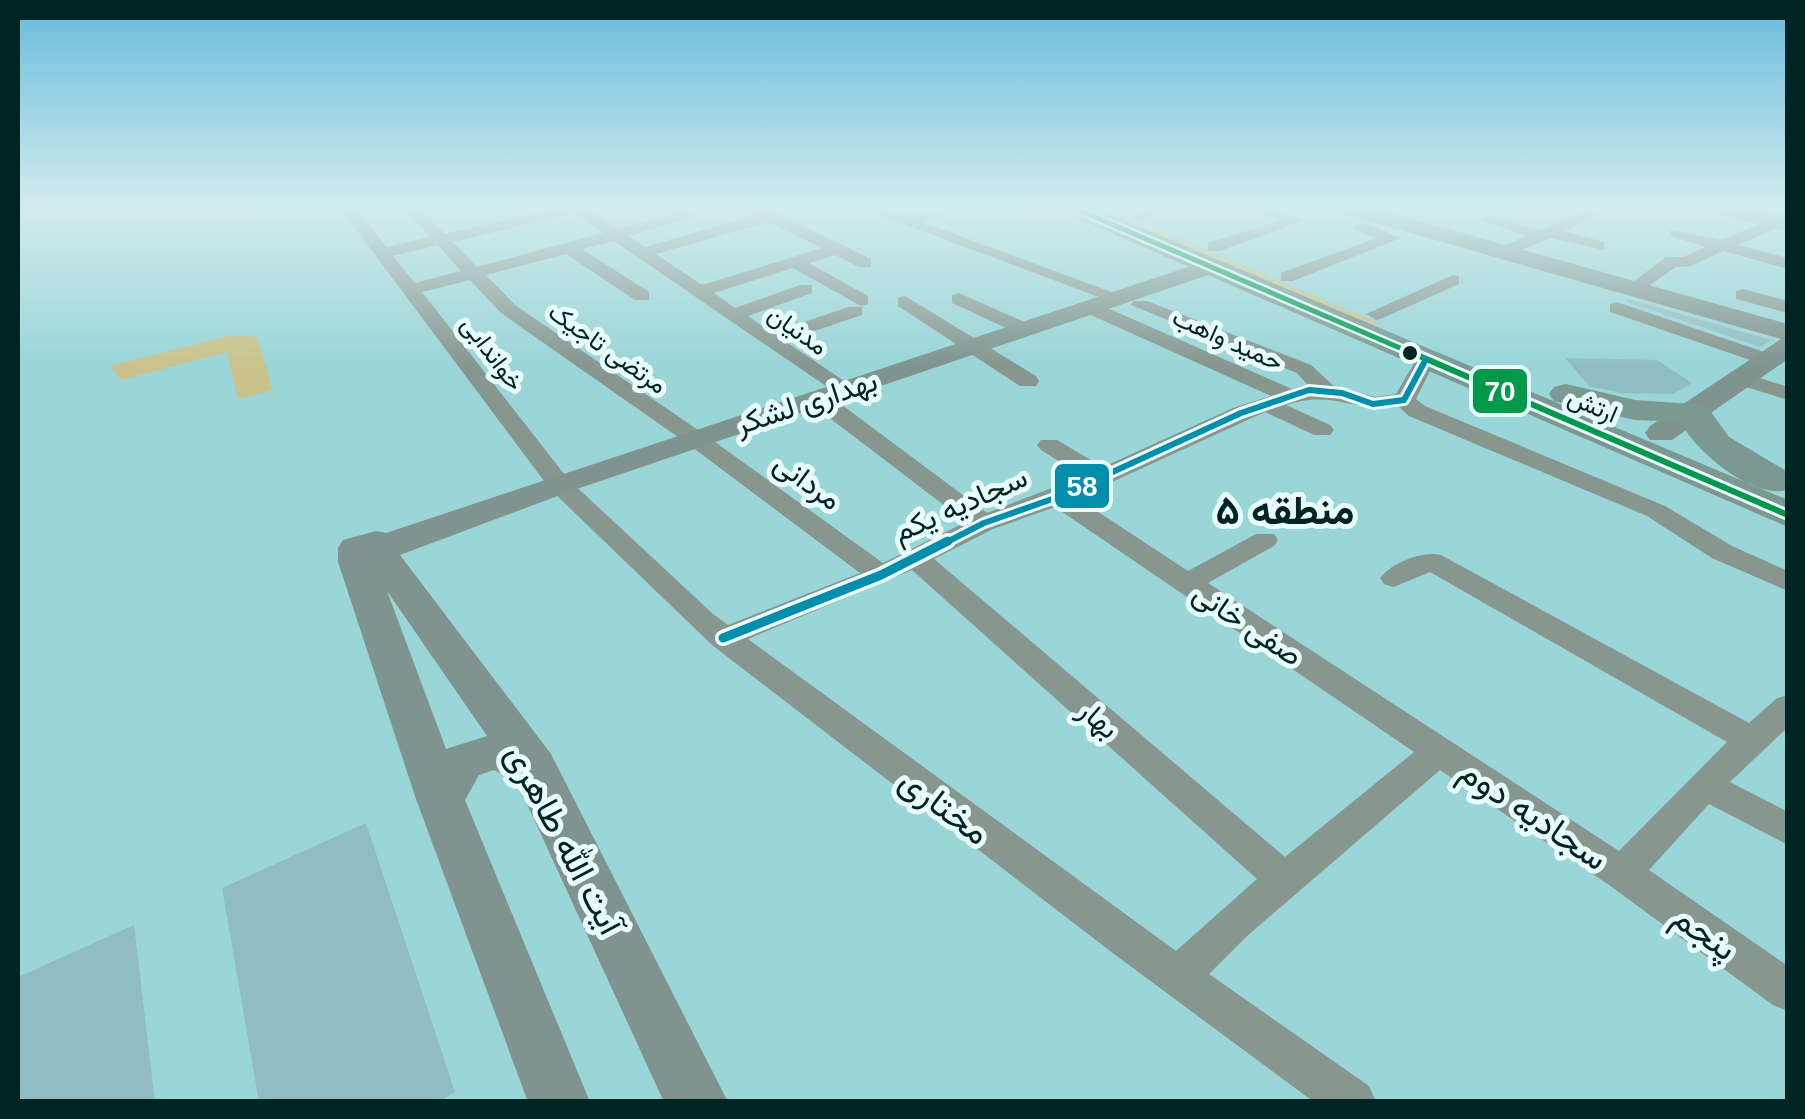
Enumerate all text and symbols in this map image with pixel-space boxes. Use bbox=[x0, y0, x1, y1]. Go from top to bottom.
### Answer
street label: مرتضی تاجیک bbox=[542, 297, 672, 401]
street label: مدنیان bbox=[762, 300, 833, 361]
street label: حمید واهب bbox=[1168, 302, 1288, 378]
street label: خواندابی bbox=[454, 310, 530, 397]
unlabelled marker bbox=[1400, 343, 1420, 363]
street label: بهداری لشکر bbox=[730, 364, 882, 443]
line badge: 70 bbox=[1471, 367, 1529, 415]
text: 70 bbox=[1484, 376, 1516, 407]
street label: ارتش bbox=[1563, 382, 1622, 430]
street label: مردانی bbox=[767, 446, 848, 518]
street label: سجادیه یکم bbox=[888, 460, 1033, 551]
line badge: 58 bbox=[1053, 462, 1111, 510]
text: 58 bbox=[1066, 471, 1098, 502]
district label: منطقه ۵ bbox=[1216, 488, 1354, 532]
street label: صفی خانی bbox=[1186, 576, 1309, 674]
street label: بهار bbox=[1070, 692, 1126, 747]
street label: آیت الله طاهری bbox=[496, 737, 633, 945]
street label: سجادیه دوم bbox=[1451, 751, 1615, 881]
street label: مختاری bbox=[891, 760, 997, 855]
street label: پنجم bbox=[1663, 896, 1744, 972]

